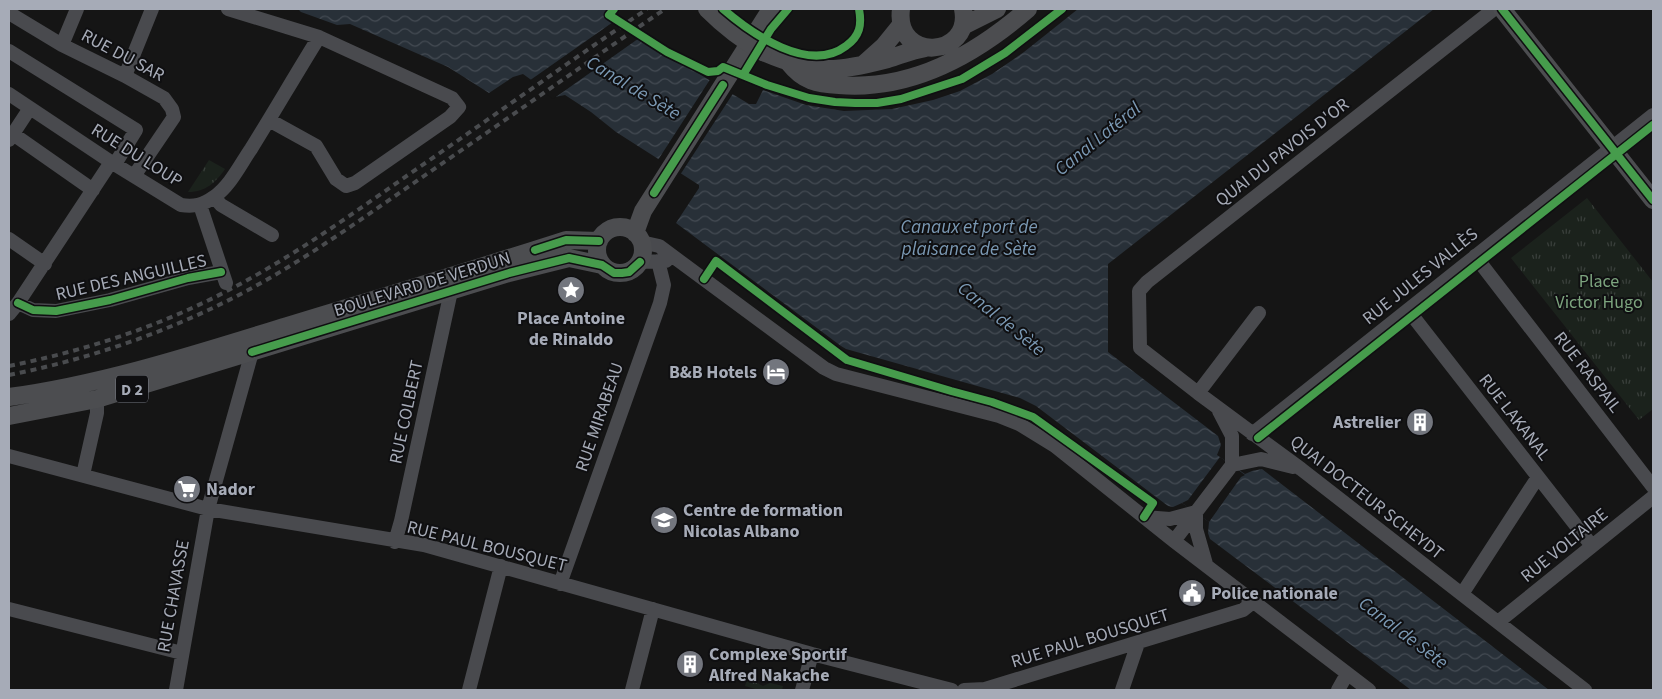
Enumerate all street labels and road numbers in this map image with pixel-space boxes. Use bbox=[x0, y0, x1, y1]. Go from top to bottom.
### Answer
street label: RUE DU SAR bbox=[77, 23, 169, 88]
street label: QUAI DU PAVOIS D'OR bbox=[1210, 92, 1354, 213]
street label: RUE DU LOUP bbox=[86, 117, 187, 193]
street label: RUE JULES VALLÈS bbox=[1357, 222, 1483, 331]
street label: BOULEVARD DE VERDUN bbox=[331, 246, 514, 323]
street label: RUE DES ANGUILLES bbox=[53, 248, 209, 307]
street label: RUE RASPAIL bbox=[1548, 326, 1627, 418]
street label: RUE COLBERT bbox=[383, 358, 430, 466]
street label: RUE MIRABEAU bbox=[569, 359, 630, 475]
street label: RUE LAKANAL bbox=[1473, 369, 1557, 466]
road number: D 2 bbox=[116, 376, 148, 402]
street label: QUAI DOCTEUR SCHEYDT bbox=[1285, 429, 1449, 566]
street label: RUE VOLTAIRE bbox=[1515, 502, 1613, 588]
street label: RUE PAUL BOUSQUET bbox=[404, 515, 570, 579]
street label: RUE CHAVASSE bbox=[151, 538, 196, 654]
street label: RUE PAUL BOUSQUET bbox=[1008, 602, 1173, 674]

